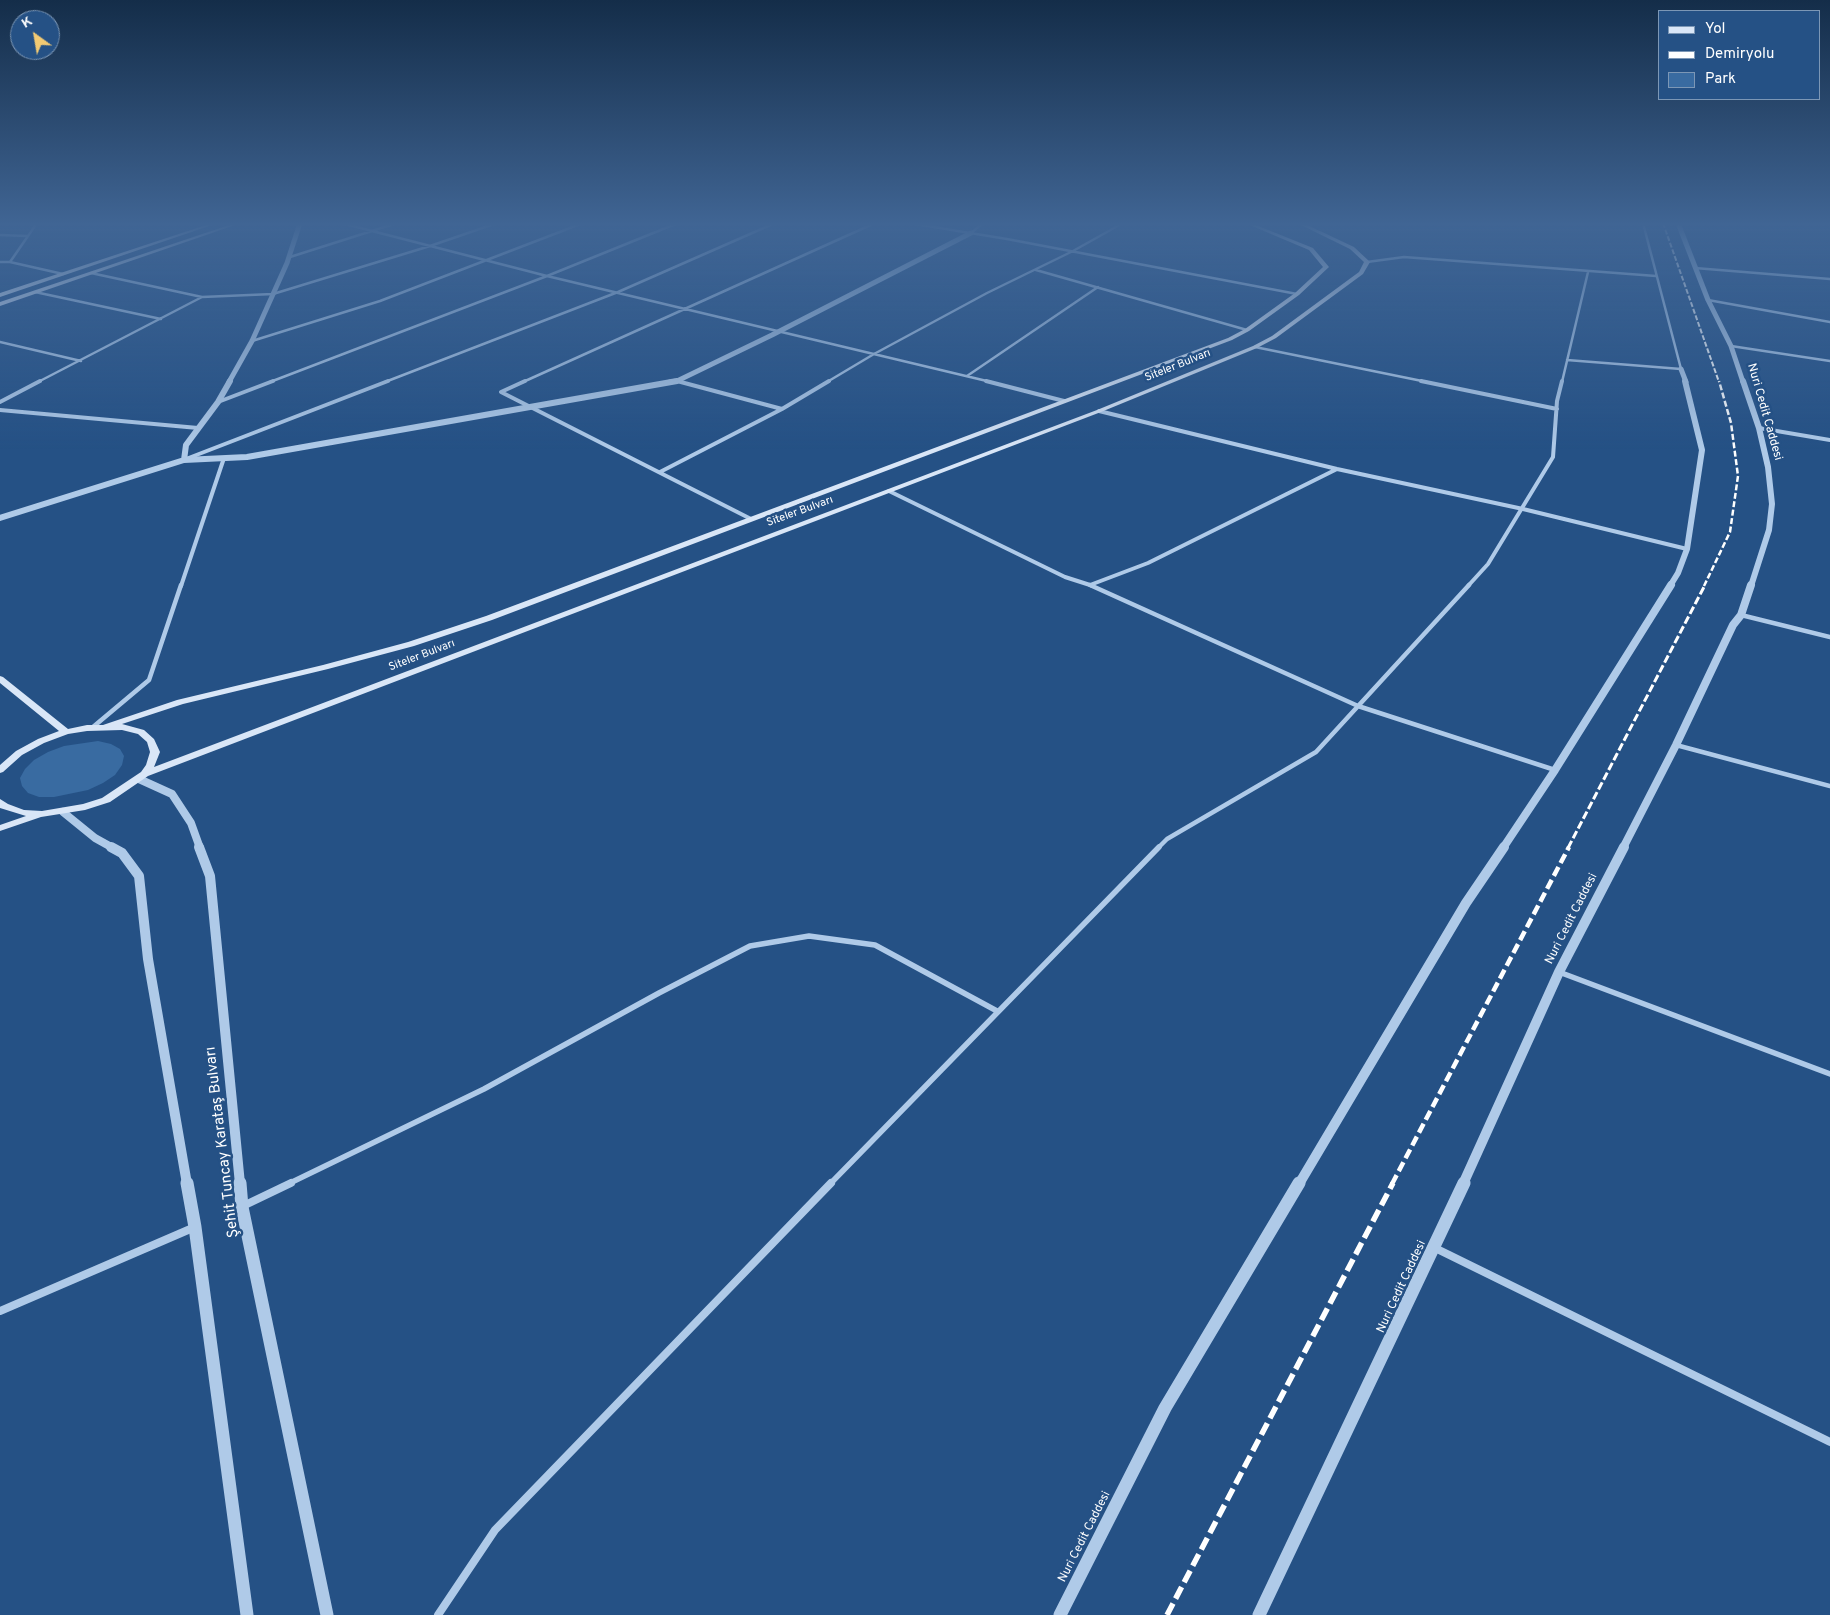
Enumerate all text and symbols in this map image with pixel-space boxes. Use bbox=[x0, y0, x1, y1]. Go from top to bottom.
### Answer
north arrow bbox=[10, 10, 60, 60]
legend bbox=[1658, 10, 1820, 100]
text: K bbox=[19, 13, 36, 33]
text: Yol bbox=[1705, 20, 1726, 39]
text: Demiryolu bbox=[1705, 45, 1774, 64]
text: Park bbox=[1705, 70, 1736, 89]
street label: Siteler Bulvarı bbox=[1143, 347, 1213, 385]
street label: Nuri Cedit Caddesi bbox=[1743, 362, 1785, 462]
street label: Siteler Bulvarı bbox=[765, 494, 835, 530]
street label: Siteler Bulvarı bbox=[387, 637, 457, 675]
street label: Nuri Cedit Caddesi bbox=[1543, 871, 1601, 967]
street label: Şehit Tuncay Karataş Bulvarı bbox=[202, 1045, 244, 1239]
street label: Nuri Cedit Caddesi bbox=[1374, 1239, 1430, 1335]
street label: Nuri Cedit Caddesi bbox=[1056, 1489, 1114, 1585]

